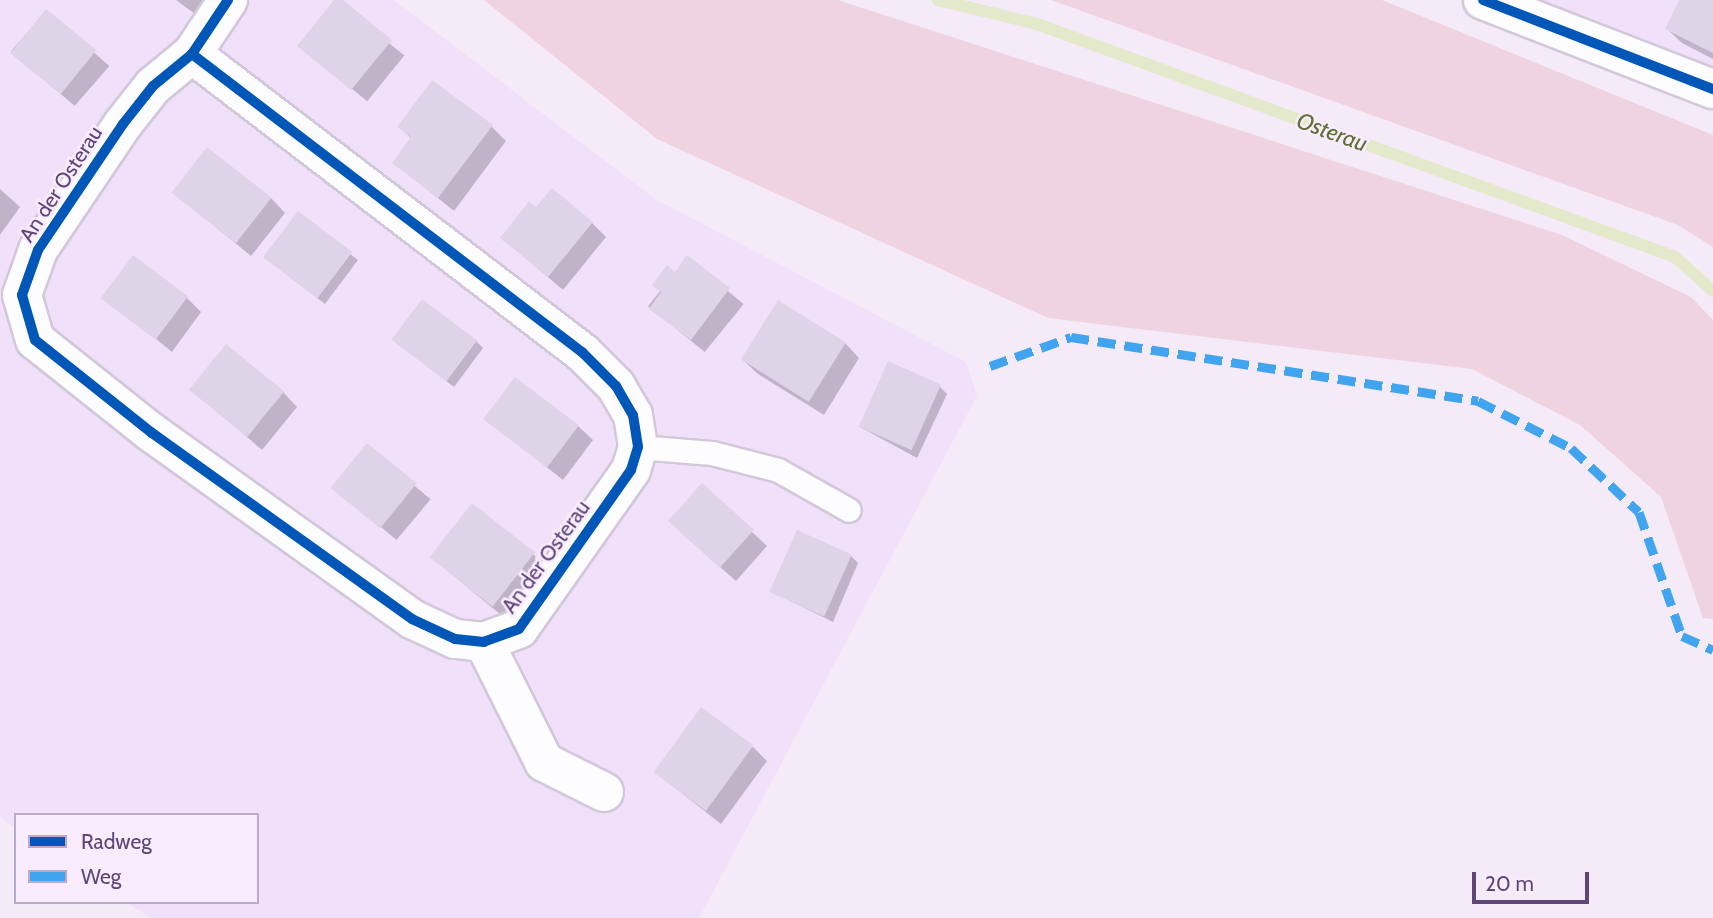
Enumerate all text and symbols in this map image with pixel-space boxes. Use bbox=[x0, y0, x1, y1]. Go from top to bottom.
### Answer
water label: Osterau bbox=[1293, 107, 1371, 157]
street label: An der Osterau bbox=[14, 121, 108, 247]
street label: An der Osterau bbox=[497, 496, 595, 618]
legend bbox=[14, 813, 259, 904]
text: Radweg bbox=[81, 829, 152, 854]
scale bar bbox=[1475, 858, 1592, 902]
text: Weg bbox=[81, 864, 121, 889]
text: 20 m bbox=[1485, 871, 1534, 896]

